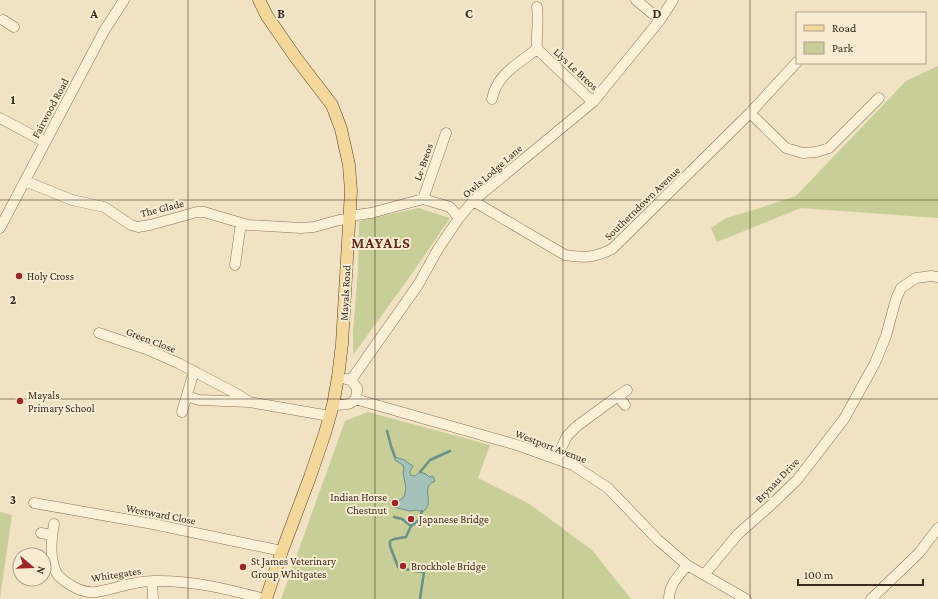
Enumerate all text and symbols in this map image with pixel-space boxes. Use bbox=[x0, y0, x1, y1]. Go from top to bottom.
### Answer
text: A bbox=[89, 6, 98, 21]
text: B bbox=[277, 6, 285, 21]
text: C bbox=[465, 6, 473, 21]
text: D bbox=[653, 6, 662, 21]
legend bbox=[796, 12, 926, 64]
text: Road bbox=[832, 21, 857, 35]
text: Park bbox=[832, 41, 854, 55]
street label: Llys Le Breos bbox=[551, 45, 601, 93]
street label: Fairwood Road bbox=[29, 76, 71, 140]
text: 1 bbox=[11, 92, 16, 107]
street label: Le-Breos bbox=[411, 142, 435, 182]
street label: Owls Lodge Lane bbox=[460, 142, 525, 201]
street label: Southerndown Avenue bbox=[602, 164, 682, 242]
street label: The Glade bbox=[139, 197, 185, 219]
district label: MAYALS bbox=[351, 235, 411, 251]
street label: Mayals Road bbox=[338, 265, 353, 321]
place label: Holy Cross bbox=[27, 270, 74, 283]
marker: Holy Cross bbox=[14, 271, 24, 281]
text: 2 bbox=[10, 292, 17, 307]
street label: Green Close bbox=[124, 325, 178, 355]
place label: Mayals Primary School bbox=[28, 389, 95, 415]
marker: Mayals Primary School bbox=[15, 396, 25, 406]
street label: Westport Avenue bbox=[513, 427, 589, 466]
street label: Brynau Drive bbox=[753, 455, 802, 506]
place label: Indian Horse Chestnut bbox=[330, 491, 387, 516]
text: 3 bbox=[10, 492, 16, 507]
marker: Indian Horse Chestnut bbox=[390, 498, 400, 508]
street label: Westward Close bbox=[125, 501, 197, 527]
place label: Japanese Bridge bbox=[418, 513, 489, 526]
marker: Japanese Bridge bbox=[406, 514, 416, 524]
north arrow bbox=[12, 547, 52, 587]
place label: St James Veterinary Group Whitgates bbox=[251, 555, 337, 581]
place label: Brockhole Bridge bbox=[411, 560, 486, 573]
marker: Brockhole Bridge bbox=[398, 561, 408, 571]
scale bar bbox=[798, 561, 923, 587]
marker: St James Veterinary Group Whitgates bbox=[238, 562, 248, 572]
street label: Whitegates bbox=[90, 564, 142, 585]
text: N bbox=[34, 565, 48, 576]
text: 100 m bbox=[804, 568, 834, 582]

